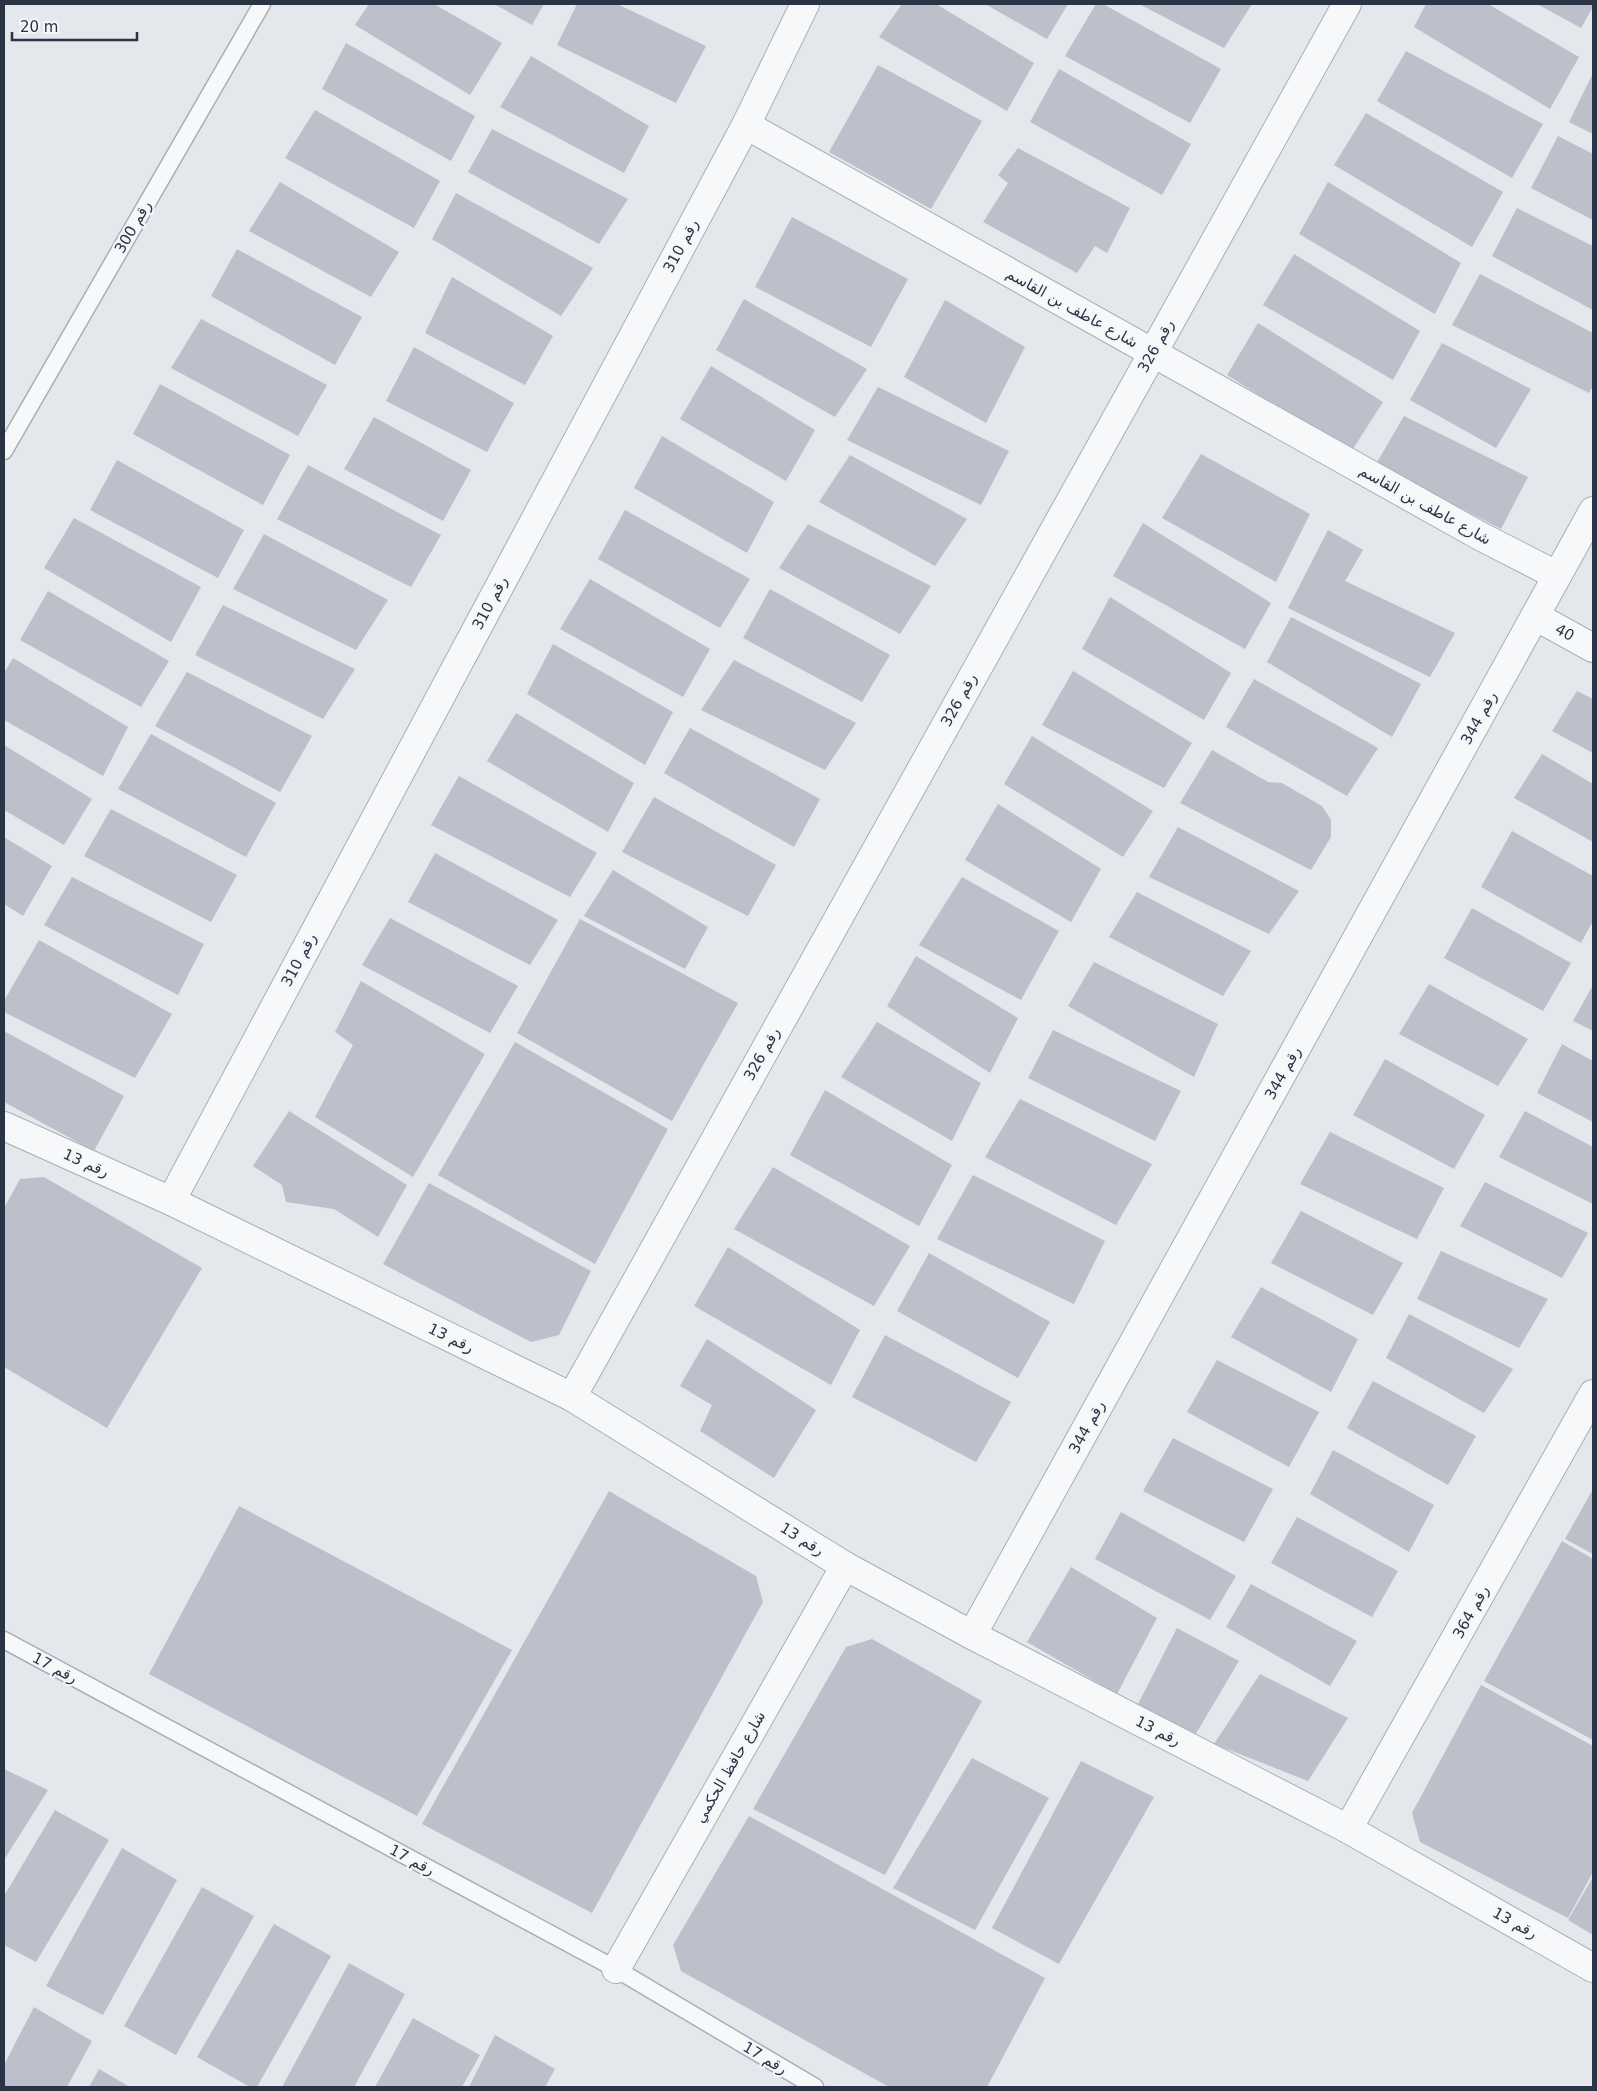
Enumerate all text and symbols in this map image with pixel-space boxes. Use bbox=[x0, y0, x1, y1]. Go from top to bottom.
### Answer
scale bar bbox=[12, 10, 138, 42]
text: 20 m bbox=[20, 18, 58, 36]
street label: رقم 300 bbox=[111, 197, 155, 257]
street label: رقم 310 bbox=[659, 216, 703, 276]
street label: شارع عاطف بن القاسم bbox=[1003, 264, 1141, 352]
street label: رقم 326 bbox=[1134, 316, 1178, 376]
street label: شارع عاطف بن القاسم bbox=[1356, 461, 1494, 549]
street label: رقم 310 bbox=[468, 573, 512, 633]
street label: 40 bbox=[1552, 620, 1577, 645]
street label: رقم 326 bbox=[937, 670, 981, 730]
street label: رقم 344 bbox=[1457, 688, 1501, 748]
street label: رقم 310 bbox=[277, 930, 321, 990]
street label: رقم 326 bbox=[740, 1024, 784, 1084]
street label: رقم 344 bbox=[1261, 1043, 1305, 1103]
street label: رقم 13 bbox=[60, 1145, 112, 1181]
street label: رقم 13 bbox=[425, 1319, 477, 1357]
street label: رقم 344 bbox=[1065, 1397, 1109, 1457]
street label: رقم 13 bbox=[777, 1519, 827, 1559]
street label: رقم 364 bbox=[1449, 1582, 1493, 1642]
street label: رقم 17 bbox=[29, 1649, 81, 1687]
street label: شارع حافظ الحكمي bbox=[691, 1708, 770, 1827]
street label: رقم 13 bbox=[1132, 1712, 1184, 1750]
street label: رقم 17 bbox=[386, 1841, 438, 1879]
street label: رقم 13 bbox=[1490, 1903, 1540, 1943]
street label: رقم 17 bbox=[740, 2038, 790, 2078]

